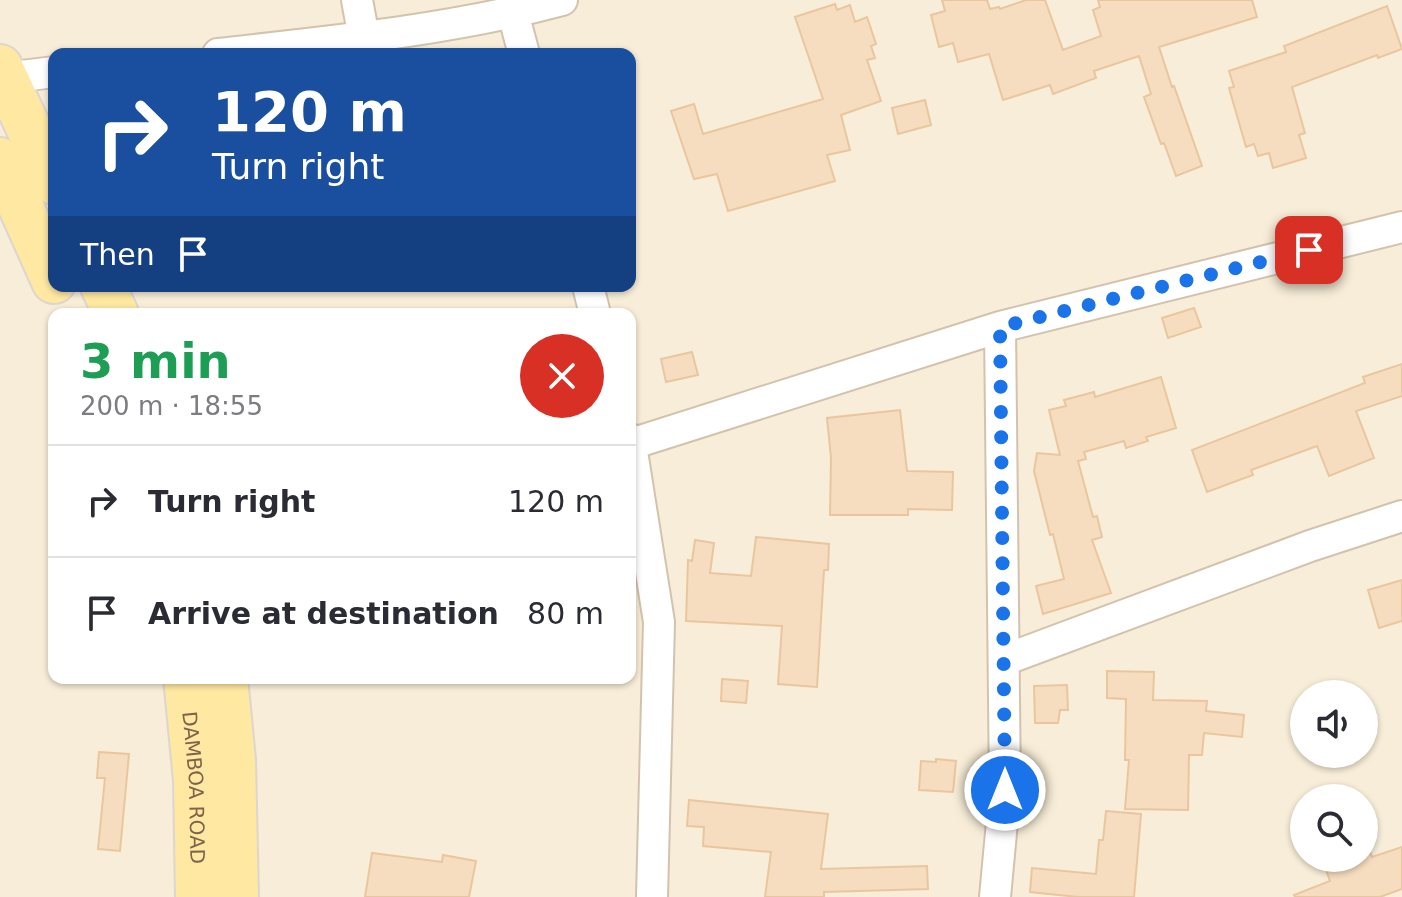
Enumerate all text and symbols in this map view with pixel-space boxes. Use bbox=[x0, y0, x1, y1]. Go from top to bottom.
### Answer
text: 120 m bbox=[212, 79, 407, 144]
icon: right bbox=[80, 80, 184, 184]
text: Turn right bbox=[212, 146, 384, 187]
pin bbox=[1275, 216, 1343, 284]
icon: arrive bbox=[1287, 228, 1331, 272]
icon: arrive bbox=[171, 232, 215, 276]
text: Then bbox=[80, 237, 155, 272]
text: 3 min bbox=[80, 333, 231, 389]
button: close bbox=[520, 334, 604, 418]
text: 200 m · 18:55 bbox=[80, 391, 263, 421]
icon: right bbox=[80, 479, 124, 523]
text: Turn right bbox=[148, 484, 315, 519]
text: 120 m bbox=[508, 484, 604, 519]
icon: arrive bbox=[80, 591, 124, 635]
text: Arrive at destination bbox=[148, 596, 499, 631]
text: 80 m bbox=[527, 596, 604, 631]
map controls bbox=[1290, 680, 1378, 872]
button: sound bbox=[1290, 680, 1378, 768]
street label: DAMBOA ROAD bbox=[177, 710, 209, 864]
position arrow bbox=[963, 748, 1047, 832]
button: search bbox=[1290, 784, 1378, 872]

